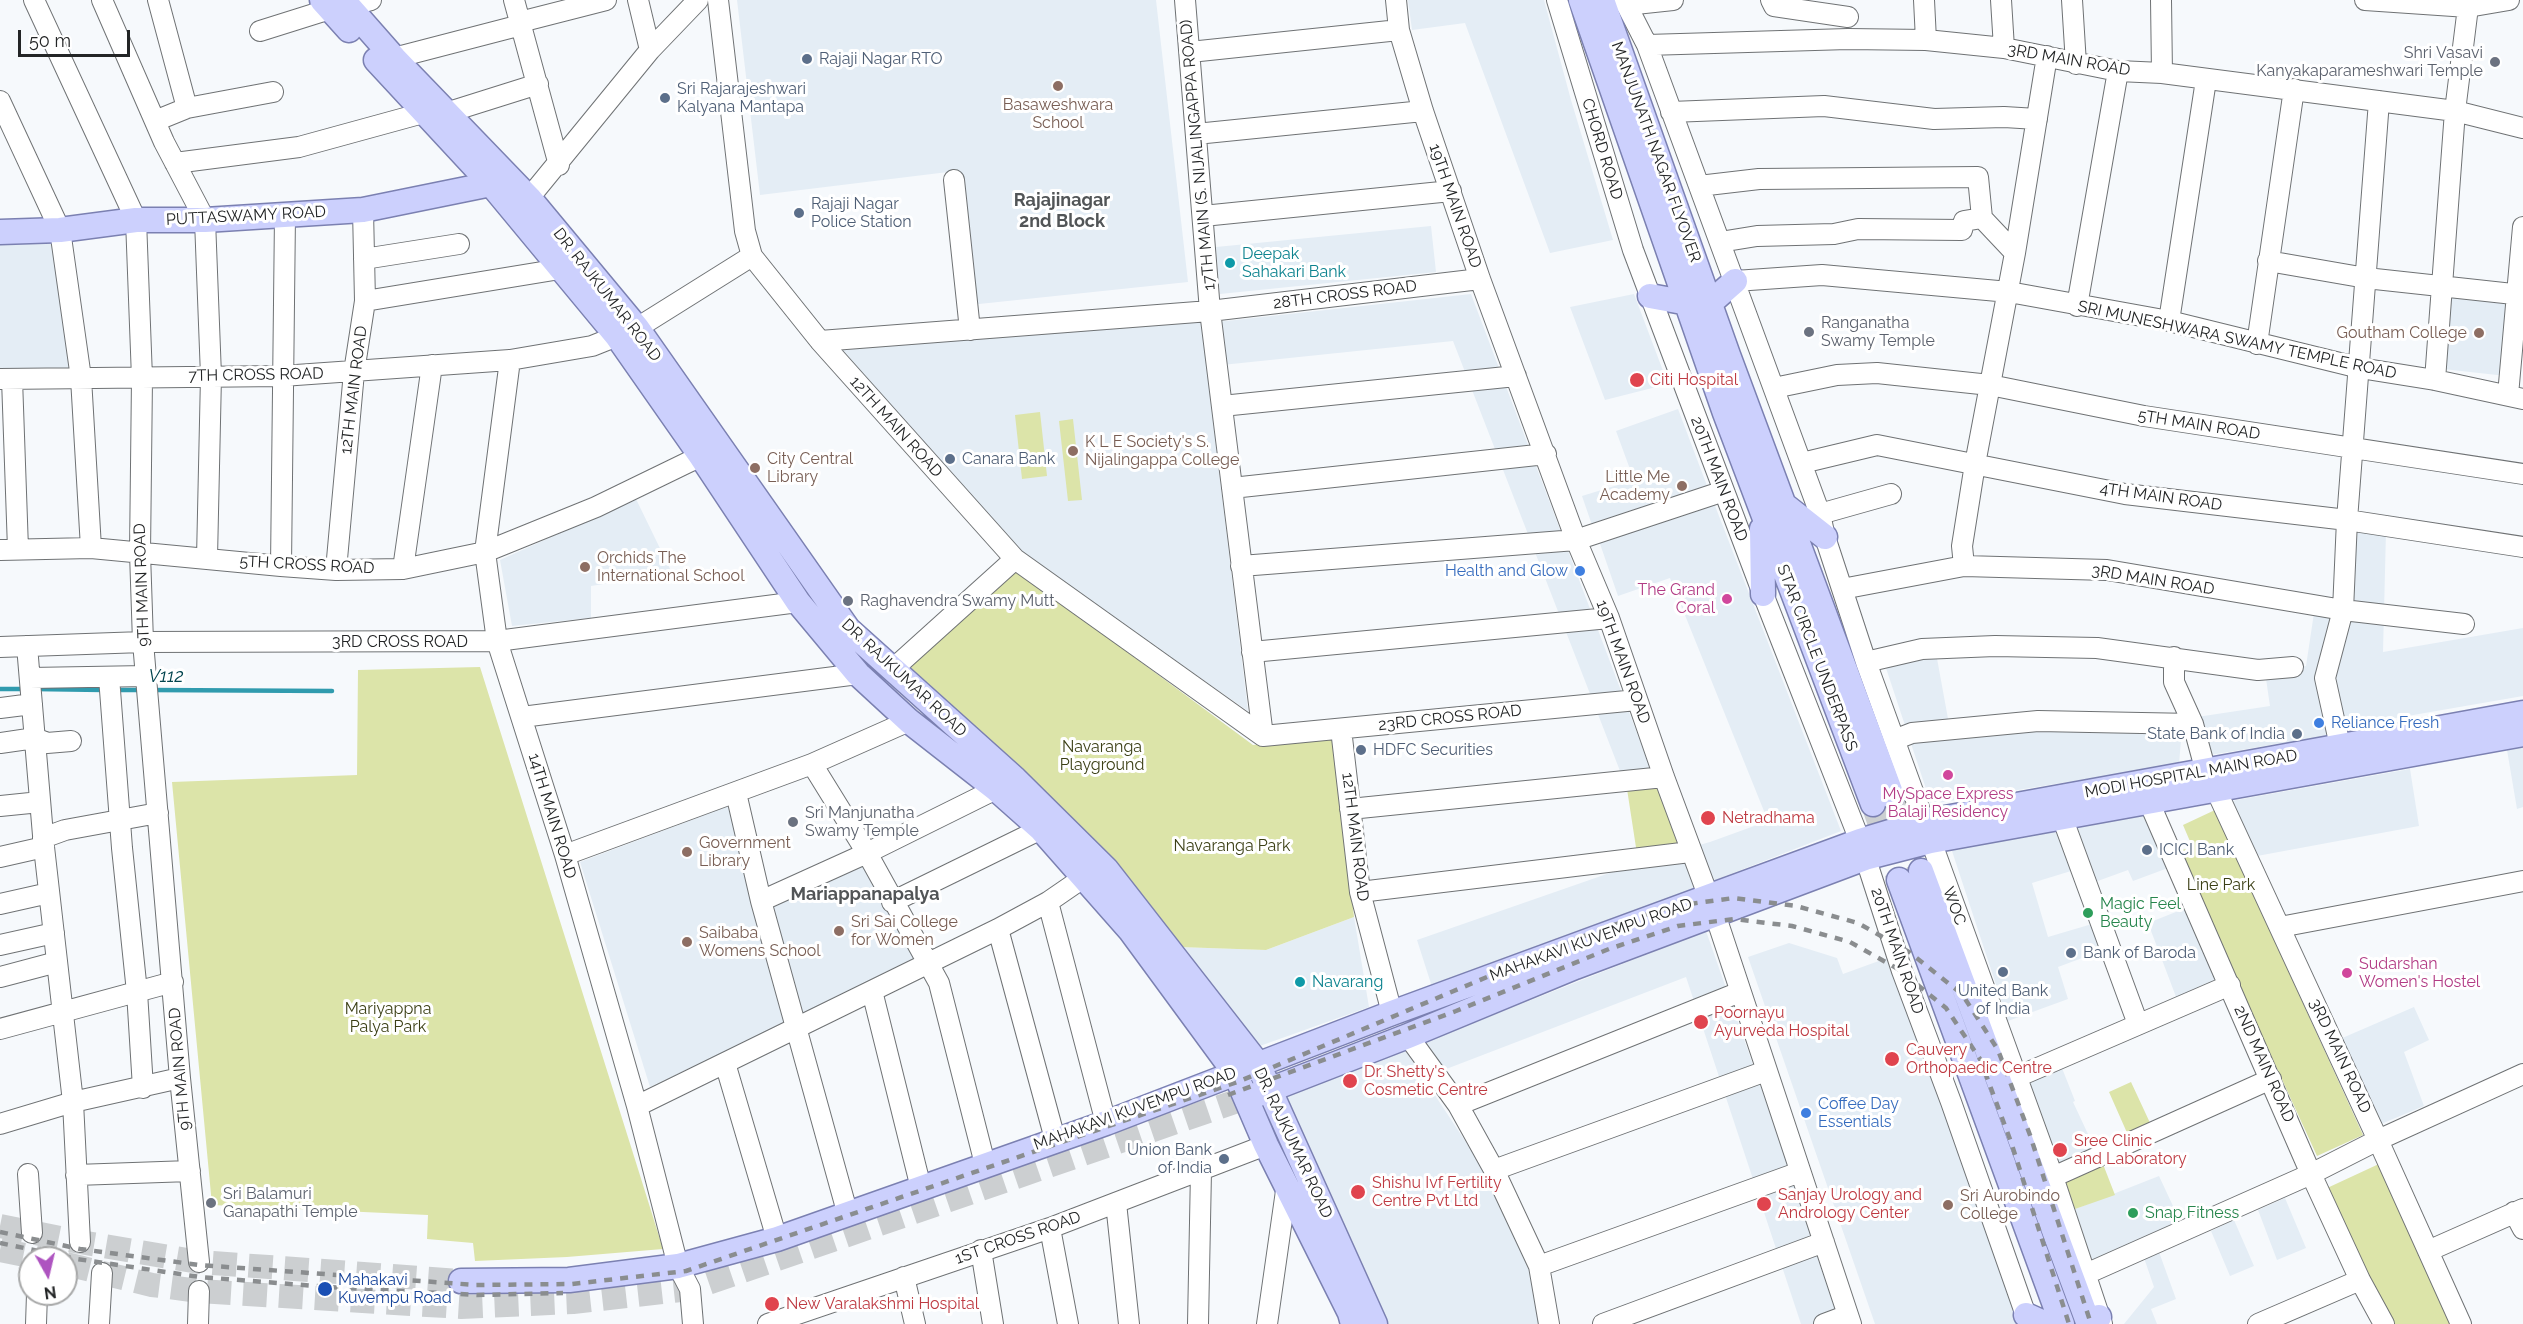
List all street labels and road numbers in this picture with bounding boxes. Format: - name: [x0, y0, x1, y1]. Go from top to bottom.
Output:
- street label: 17TH MAIN (S. NIJALINGAPPA ROAD): [1177, 19, 1219, 291]
- street label: MANJUNATH NAGAR FLYOVER: [1607, 39, 1705, 265]
- street label: 3RD MAIN ROAD: [2006, 40, 2132, 80]
- street label: CHORD ROAD: [1577, 96, 1627, 202]
- street label: 19TH MAIN ROAD: [1425, 141, 1485, 271]
- street label: PUTTASWAMY ROAD: [166, 202, 326, 230]
- street label: DR. RAJKUMAR ROAD: [549, 224, 665, 366]
- street label: 28TH CROSS ROAD: [1272, 277, 1418, 313]
- street label: SRI MUNESHWARA SWAMY TEMPLE ROAD: [2076, 297, 2398, 383]
- street label: 12TH MAIN ROAD: [337, 325, 371, 455]
- street label: 7TH CROSS ROAD: [188, 364, 324, 386]
- street label: 12TH MAIN ROAD: [846, 372, 946, 482]
- street label: 5TH MAIN ROAD: [2137, 406, 2261, 444]
- street label: 20TH MAIN ROAD: [1686, 414, 1752, 544]
- street label: 4TH MAIN ROAD: [2099, 479, 2223, 515]
- street label: 9TH MAIN ROAD: [130, 523, 154, 647]
- street label: 5TH CROSS ROAD: [239, 552, 375, 578]
- street label: 3RD MAIN ROAD: [2090, 561, 2216, 599]
- street label: STAR CIRCLE UNDERPASS: [1772, 562, 1862, 754]
- street label: 19TH MAIN ROAD: [1592, 598, 1654, 726]
- street label: DR. RAJKUMAR ROAD: [837, 615, 971, 741]
- street label: 3RD CROSS ROAD: [332, 632, 468, 652]
- street label: 23RD CROSS ROAD: [1377, 701, 1523, 735]
- street label: MODI HOSPITAL MAIN ROAD: [2083, 746, 2299, 802]
- street label: 14TH MAIN ROAD: [524, 751, 580, 881]
- street label: 12TH MAIN ROAD: [1338, 772, 1372, 902]
- street label: WOC: [1938, 884, 1970, 928]
- street label: 20TH MAIN ROAD: [1866, 885, 1928, 1017]
- street label: MAHAKAVI KUVEMPU ROAD: [1487, 894, 1695, 986]
- street label: 3RD MAIN ROAD: [2305, 996, 2375, 1116]
- street label: 2ND MAIN ROAD: [2230, 1003, 2298, 1125]
- street label: 9TH MAIN ROAD: [165, 1007, 195, 1131]
- street label: MAHAKAVI KUVEMPU ROAD: [1031, 1063, 1239, 1155]
- street label: DR. RAJKUMAR ROAD: [1250, 1065, 1336, 1221]
- street label: 1ST CROSS ROAD: [953, 1207, 1083, 1269]

